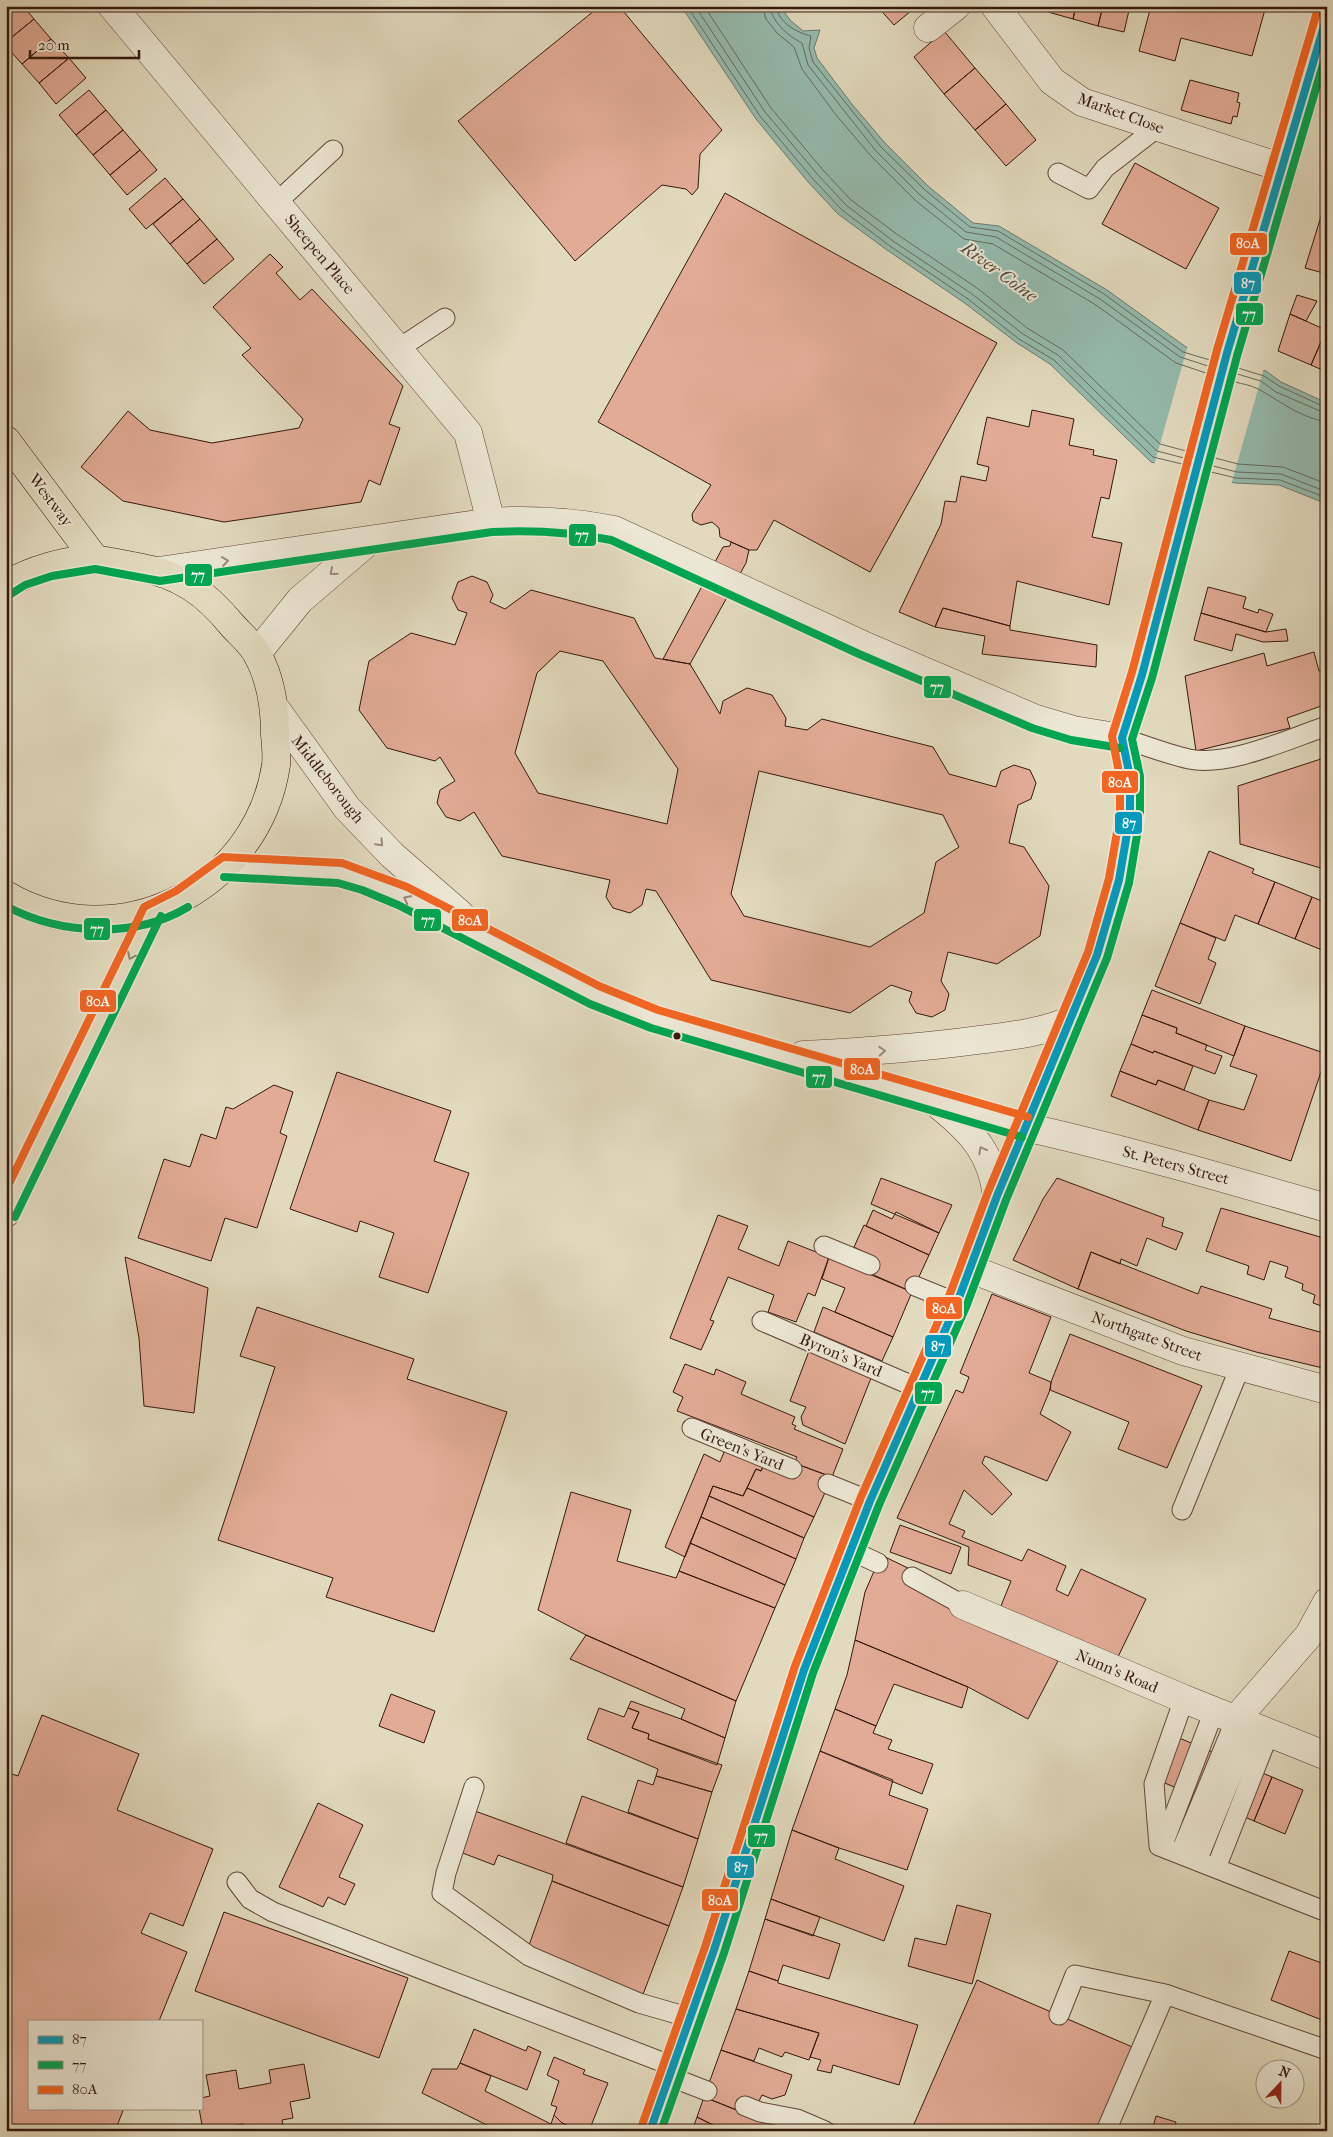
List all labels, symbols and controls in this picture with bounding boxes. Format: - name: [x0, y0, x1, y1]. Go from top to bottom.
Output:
- scale bar: [30, 28, 139, 60]
- text: 20 m: [38, 36, 70, 54]
- street label: Market Close: [1075, 89, 1167, 137]
- street label: Sheepen Place: [281, 210, 359, 298]
- line badge: 80A: [1229, 232, 1268, 256]
- text: 80A: [1236, 235, 1261, 252]
- water label: River Colne: [956, 237, 1042, 307]
- line badge: 87: [1233, 271, 1262, 295]
- text: 87: [1241, 275, 1255, 292]
- line badge: 77: [1235, 302, 1264, 326]
- text: 77: [1241, 306, 1256, 323]
- street label: Westway: [24, 469, 77, 531]
- line badge: 77: [568, 523, 597, 547]
- text: 77: [574, 527, 589, 544]
- one-way arrow: [220, 557, 229, 567]
- line badge: 77: [184, 563, 213, 587]
- one-way arrow: [330, 566, 339, 575]
- text: 77: [190, 567, 205, 584]
- line badge: 77: [923, 675, 952, 699]
- text: 77: [929, 679, 944, 696]
- street label: Middleborough: [288, 731, 368, 827]
- line badge: 80A: [1101, 770, 1139, 794]
- text: 80A: [1108, 774, 1133, 791]
- line badge: 87: [1114, 811, 1143, 835]
- text: 87: [1122, 815, 1136, 832]
- one-way arrow: [374, 837, 383, 846]
- one-way arrow: [403, 894, 412, 905]
- line badge: 77: [413, 908, 442, 932]
- line badge: 80A: [451, 908, 489, 932]
- text: 77: [420, 912, 435, 929]
- text: 80A: [458, 912, 483, 929]
- line badge: 77: [83, 917, 111, 941]
- text: 77: [89, 921, 104, 938]
- one-way arrow: [127, 951, 137, 960]
- line badge: 80A: [79, 989, 117, 1013]
- text: 80A: [86, 993, 111, 1010]
- unlabelled marker: [672, 1031, 682, 1041]
- one-way arrow: [878, 1046, 886, 1057]
- line badge: 80A: [843, 1057, 881, 1081]
- text: 80A: [850, 1061, 875, 1078]
- line badge: 77: [805, 1065, 833, 1089]
- text: 77: [811, 1069, 826, 1086]
- street label: St. Peters Street: [1121, 1142, 1232, 1188]
- one-way arrow: [978, 1146, 988, 1155]
- line badge: 80A: [925, 1296, 963, 1320]
- text: 80A: [932, 1300, 957, 1317]
- street label: Northgate Street: [1089, 1307, 1205, 1365]
- street label: Byron's Yard: [797, 1329, 885, 1381]
- line badge: 87: [924, 1334, 952, 1358]
- text: 87: [931, 1338, 945, 1355]
- line badge: 77: [914, 1381, 943, 1405]
- text: 77: [920, 1385, 935, 1402]
- street label: Green's Yard: [698, 1424, 787, 1474]
- street label: Nunn's Road: [1073, 1645, 1161, 1697]
- line badge: 77: [747, 1824, 776, 1848]
- text: 77: [753, 1828, 768, 1845]
- line badge: 87: [726, 1855, 755, 1879]
- text: 87: [734, 1859, 748, 1876]
- line badge: 80A: [701, 1888, 739, 1912]
- text: 80A: [708, 1892, 733, 1909]
- legend: [28, 2020, 202, 2110]
- text: 87: [72, 2030, 87, 2048]
- text: 77: [72, 2056, 86, 2074]
- north arrow: [1256, 2060, 1306, 2110]
- text: N: [1277, 2063, 1293, 2082]
- text: 80A: [72, 2080, 98, 2098]

